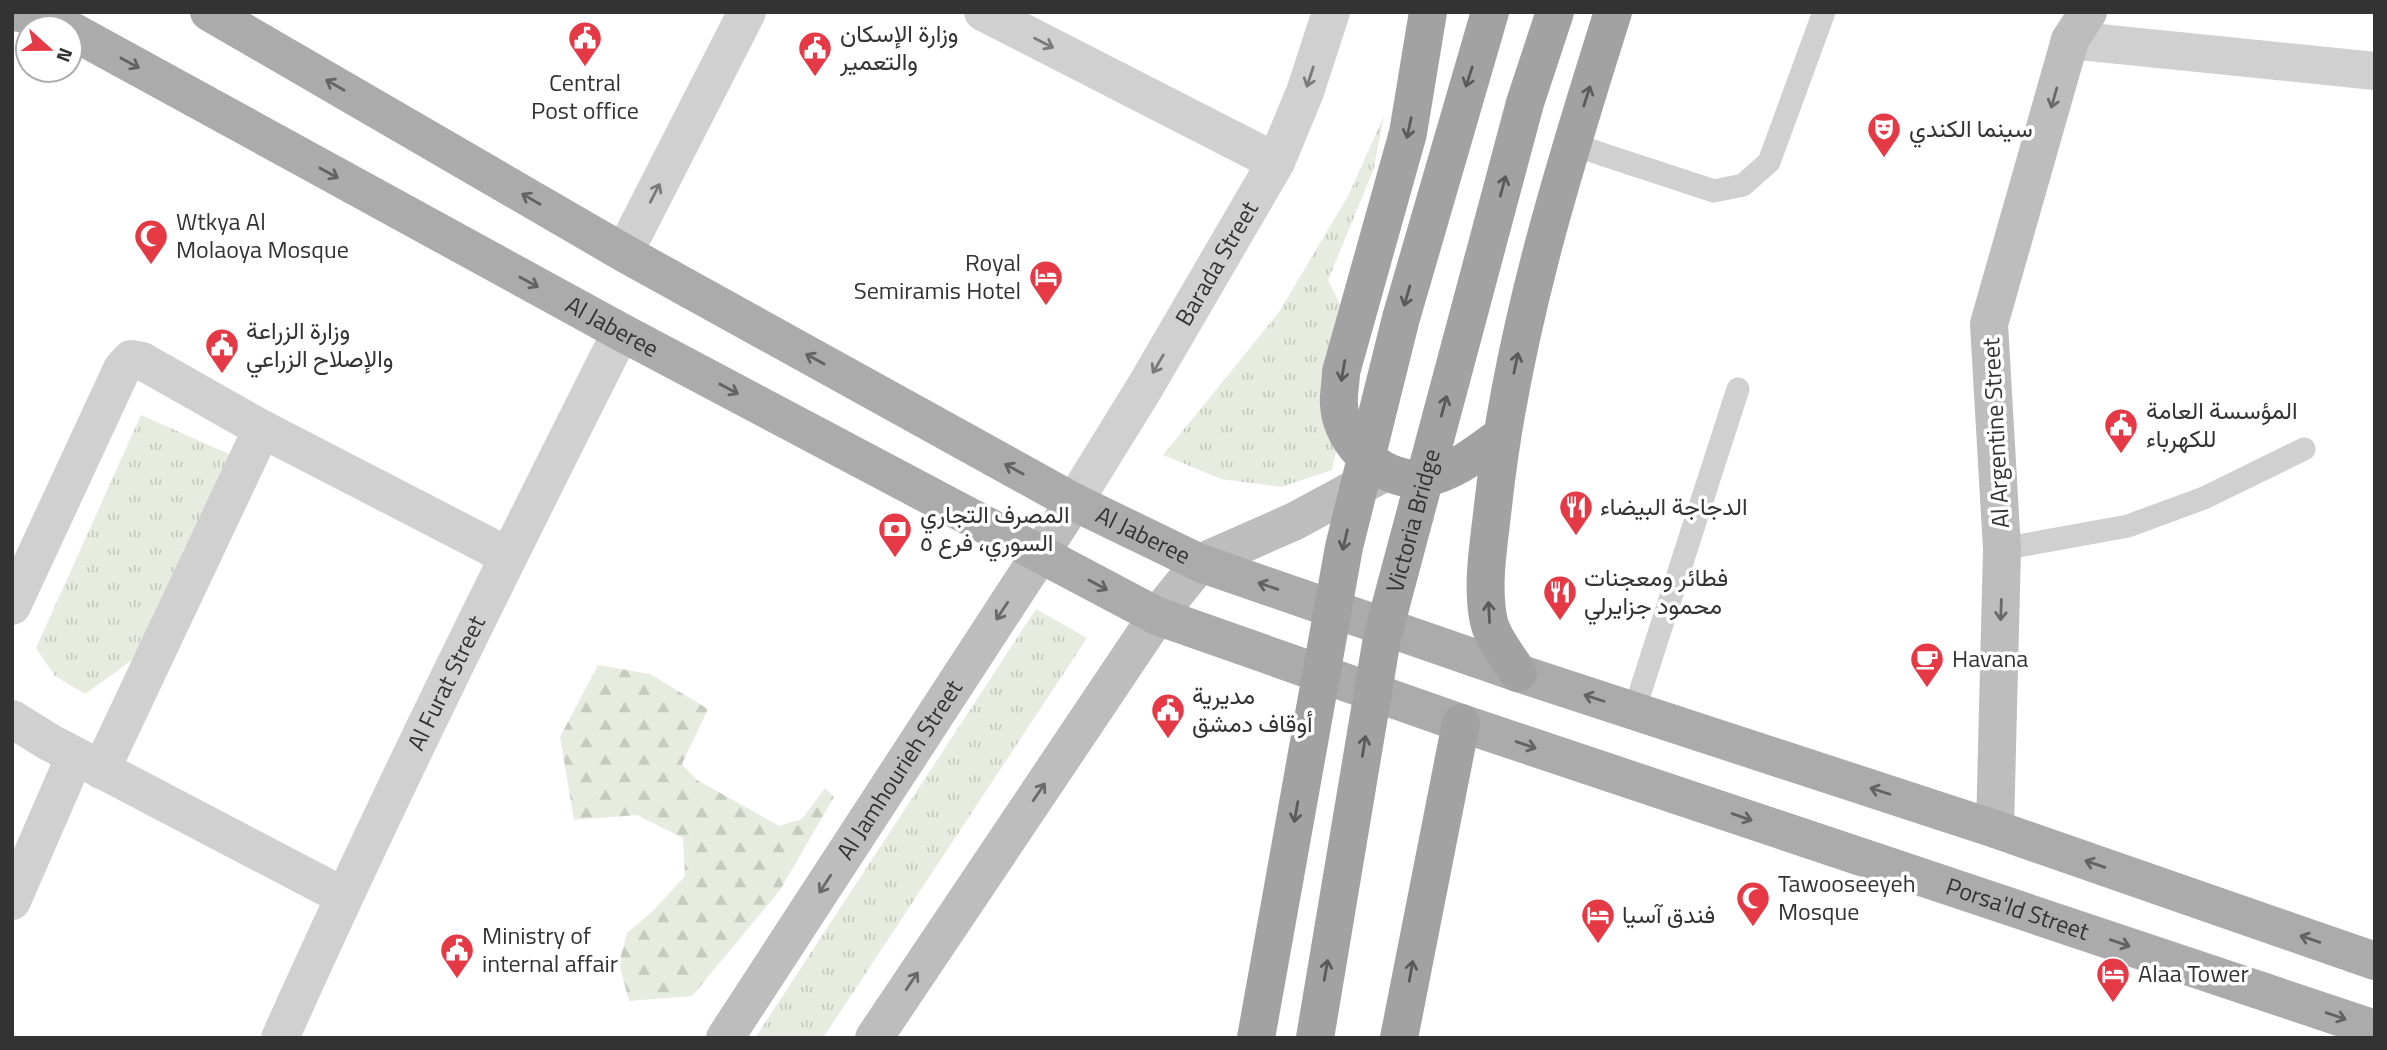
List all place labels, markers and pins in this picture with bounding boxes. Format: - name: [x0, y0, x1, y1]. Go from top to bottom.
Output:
- place label: وزارة الإسكان والتعمير: [839, 15, 959, 79]
- public building icon: Central Post office: [566, 19, 604, 68]
- public building icon: وزارة الإسكان والتعمير: [796, 29, 834, 78]
- place label: Central Post office: [531, 64, 639, 128]
- theatre icon: سينما الكندي: [1865, 110, 1903, 159]
- place label: سينما الكندي: [1909, 110, 2033, 148]
- place label: Wtkya Al Molaoya Mosque: [176, 203, 349, 267]
- mosque icon: Wtkya Al Molaoya Mosque: [132, 217, 170, 266]
- place label: Royal Semiramis Hotel: [854, 244, 1021, 308]
- hotel icon: Royal Semiramis Hotel: [1027, 258, 1065, 307]
- place label: وزارة الزراعة والإصلاح الزراعي: [246, 312, 393, 378]
- public building icon: وزارة الزراعة والإصلاح الزراعي: [203, 326, 241, 375]
- place label: المؤسسة العامة للكهرباء: [2146, 392, 2298, 456]
- public building icon: المؤسسة العامة للكهرباء: [2102, 406, 2140, 455]
- restaurant icon: الدجاجة البيضاء: [1557, 488, 1595, 537]
- place label: الدجاجة البيضاء: [1600, 488, 1748, 524]
- place label: المصرف التجاري السوري، فرع ٥: [920, 496, 1069, 562]
- bank icon: المصرف التجاري السوري، فرع ٥: [876, 510, 914, 559]
- place label: فطائر ومعجنات محمود جزايرلي: [1584, 559, 1728, 625]
- restaurant icon: فطائر ومعجنات محمود جزايرلي: [1541, 573, 1579, 622]
- cafe icon: Havana: [1908, 640, 1946, 689]
- place label: Havana: [1952, 640, 2028, 676]
- place label: مديرية أوقاف دمشق: [1192, 677, 1313, 741]
- public building icon: مديرية أوقاف دمشق: [1149, 691, 1187, 740]
- place label: Tawooseeyeh Mosque: [1778, 865, 1916, 929]
- mosque icon: Tawooseeyeh Mosque: [1734, 879, 1772, 928]
- hotel icon: فندق آسيا: [1579, 896, 1617, 945]
- place label: فندق آسيا: [1622, 896, 1715, 932]
- place label: Ministry of internal affair: [482, 917, 618, 981]
- public building icon: Ministry of internal affair: [438, 931, 476, 980]
- hotel icon: Alaa Tower: [2094, 955, 2132, 1004]
- place label: Alaa Tower: [2138, 955, 2249, 991]

